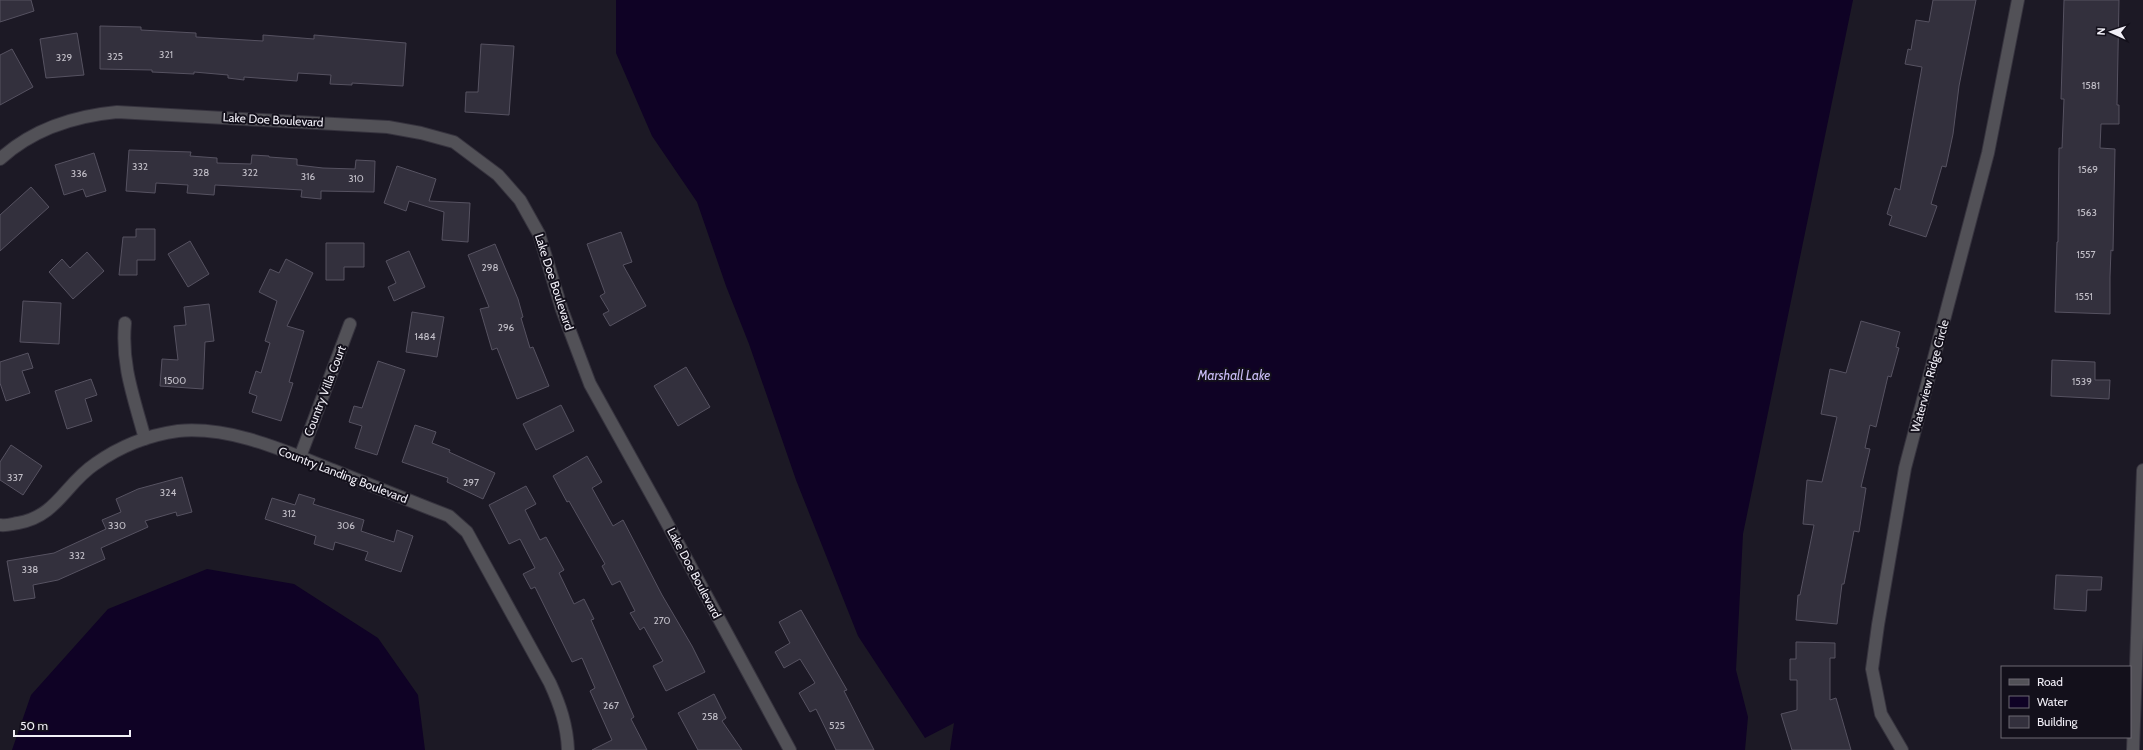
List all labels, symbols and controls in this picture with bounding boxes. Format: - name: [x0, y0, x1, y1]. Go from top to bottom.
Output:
- north arrow: [2091, 12, 2131, 52]
- text: N: [2094, 27, 2108, 36]
- house number: 321: [159, 48, 173, 61]
- house number: 325: [107, 50, 123, 63]
- house number: 329: [56, 51, 72, 64]
- house number: 1581: [2082, 79, 2100, 92]
- street label: Lake Doe Boulevard: [222, 109, 324, 130]
- house number: 332: [132, 160, 148, 173]
- house number: 1569: [2078, 163, 2098, 176]
- house number: 328: [193, 166, 209, 179]
- house number: 322: [242, 166, 258, 179]
- house number: 336: [71, 167, 88, 180]
- house number: 316: [301, 170, 315, 183]
- house number: 310: [348, 172, 364, 185]
- house number: 1563: [2077, 206, 2097, 219]
- street label: Lake Doe Boulevard: [532, 232, 577, 332]
- house number: 1557: [2076, 248, 2096, 261]
- house number: 298: [482, 261, 498, 274]
- house number: 1551: [2075, 290, 2093, 303]
- street label: Waterview Ridge Circle: [1907, 318, 1952, 434]
- house number: 296: [498, 321, 515, 334]
- house number: 1484: [415, 330, 436, 343]
- street label: Country Villa Court: [300, 343, 349, 438]
- water label: Marshall Lake: [1197, 367, 1270, 383]
- house number: 1500: [164, 374, 186, 387]
- house number: 1539: [2072, 375, 2092, 388]
- street label: Country Landing Boulevard: [276, 443, 410, 506]
- house number: 337: [7, 471, 23, 484]
- house number: 297: [463, 476, 479, 489]
- house number: 324: [160, 486, 176, 499]
- house number: 312: [282, 507, 296, 520]
- house number: 330: [108, 519, 126, 532]
- house number: 306: [337, 519, 355, 532]
- street label: Lake Doe Boulevard: [664, 525, 725, 621]
- house number: 332: [69, 549, 85, 562]
- house number: 338: [22, 563, 38, 576]
- house number: 270: [653, 614, 671, 627]
- legend: [2001, 666, 2131, 738]
- text: Road: [2037, 674, 2063, 689]
- text: Water: [2037, 694, 2068, 709]
- house number: 267: [603, 699, 619, 712]
- house number: 258: [702, 710, 718, 723]
- scale bar: [14, 712, 130, 738]
- text: Building: [2037, 714, 2079, 729]
- text: 50 m: [20, 718, 48, 733]
- house number: 525: [829, 719, 845, 732]

